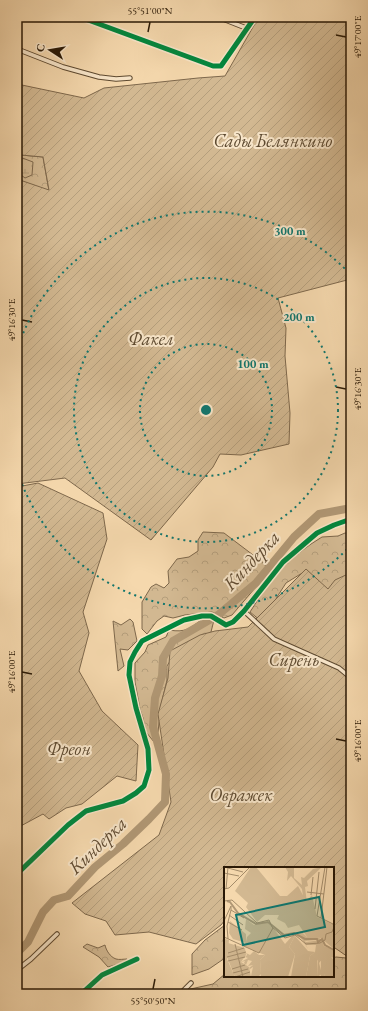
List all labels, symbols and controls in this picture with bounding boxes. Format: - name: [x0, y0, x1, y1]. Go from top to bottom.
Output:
- text: 55°51'00"N: [128, 4, 173, 17]
- text: 49°17'00"E: [351, 15, 364, 58]
- north arrow: [30, 30, 70, 70]
- text: С: [33, 42, 48, 53]
- park label: Сады Белянкино: [214, 129, 333, 152]
- text: 300 m: [274, 223, 306, 239]
- text: 49°16'30"E: [5, 298, 18, 341]
- text: 200 m: [283, 309, 315, 325]
- park label: Факел: [128, 327, 174, 350]
- text: 100 m: [237, 356, 269, 372]
- text: 49°16'30"E: [351, 367, 364, 410]
- centre of rings: [199, 403, 213, 417]
- water label: Киндерка: [217, 525, 285, 596]
- park label: Сирень: [268, 648, 320, 672]
- text: 49°16'00"E: [5, 650, 18, 693]
- text: 49°16'00"E: [351, 719, 364, 762]
- park label: Фреон: [47, 737, 91, 761]
- park label: Овражек: [209, 783, 273, 807]
- water label: Киндерка: [62, 811, 132, 880]
- inset map: [224, 867, 334, 977]
- text: 55°50'50"N: [131, 994, 176, 1007]

